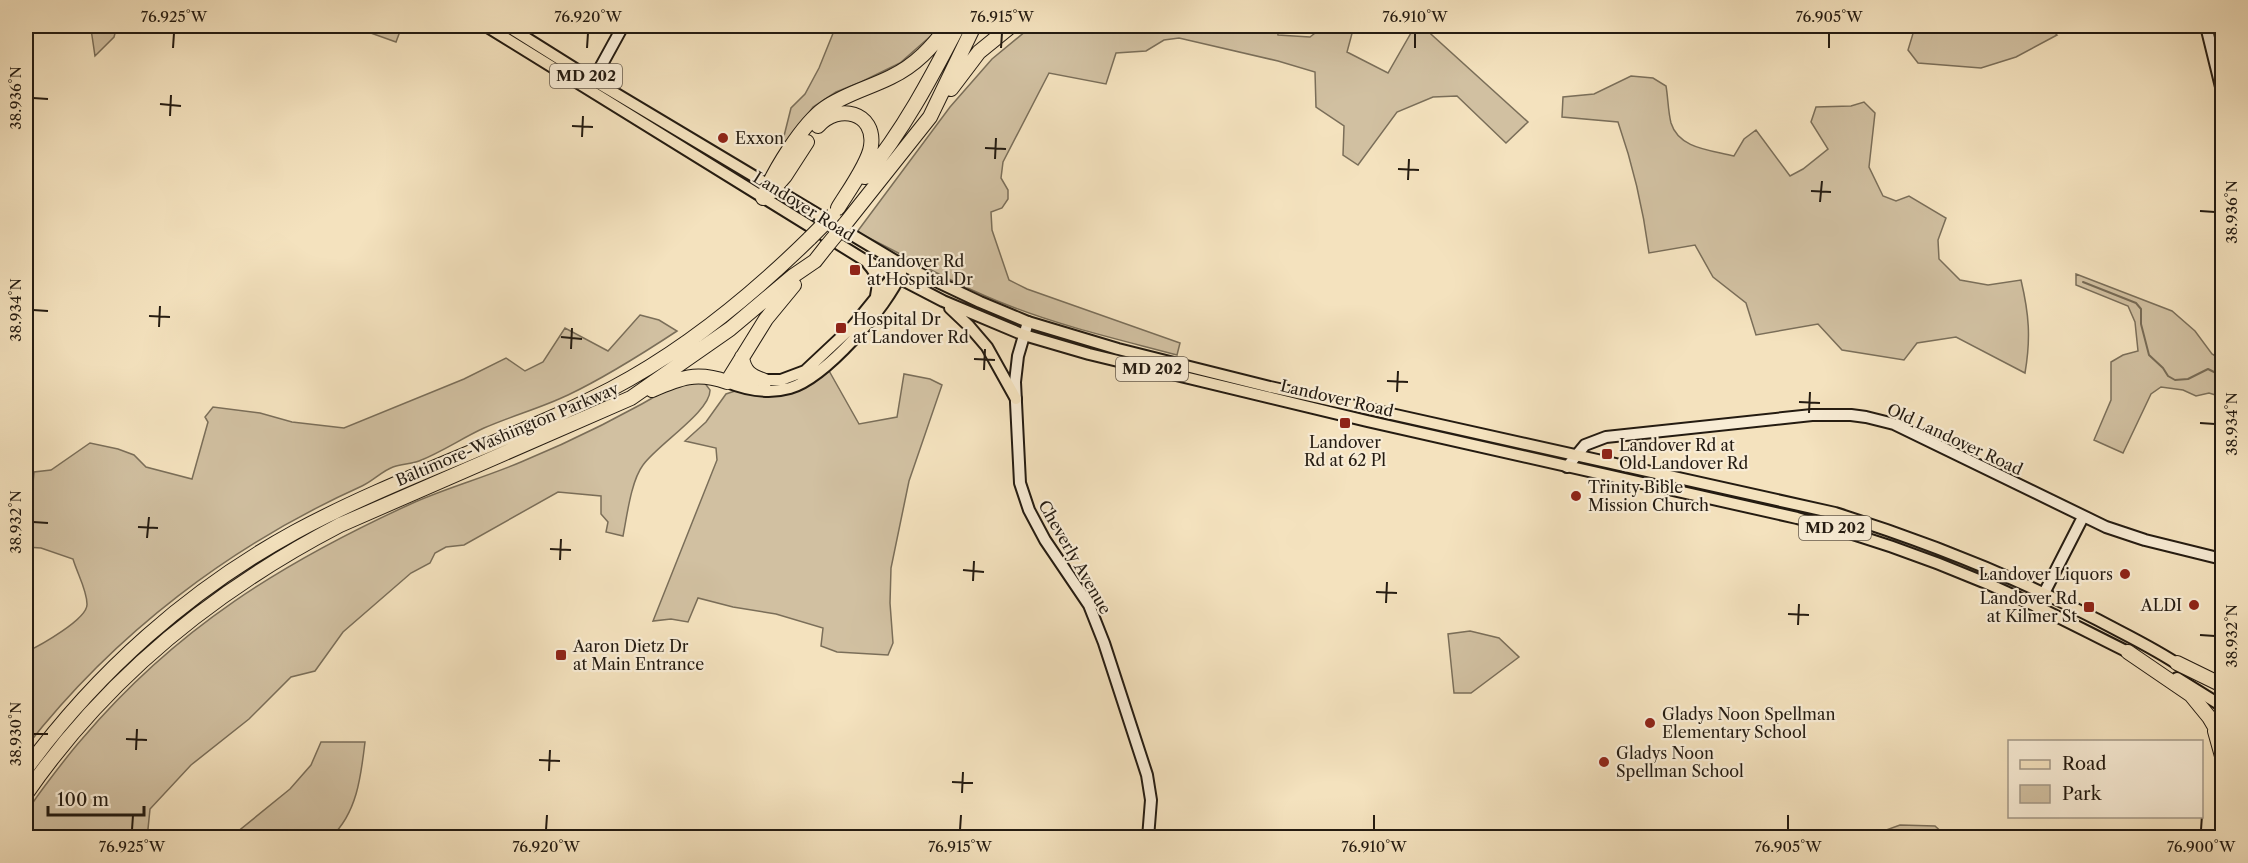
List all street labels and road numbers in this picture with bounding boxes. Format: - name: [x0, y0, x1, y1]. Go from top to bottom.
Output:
- road number: MD 202: [550, 64, 622, 88]
- street label: Landover Road: [750, 167, 858, 245]
- road number: MD 202: [1116, 357, 1188, 381]
- street label: Landover Road: [1278, 375, 1396, 421]
- street label: Baltimore-Washington Parkway: [392, 377, 623, 490]
- street label: Old Landover Road: [1884, 399, 2026, 479]
- street label: Cheverly Avenue: [1034, 496, 1116, 618]
- road number: MD 202: [1799, 516, 1871, 540]

